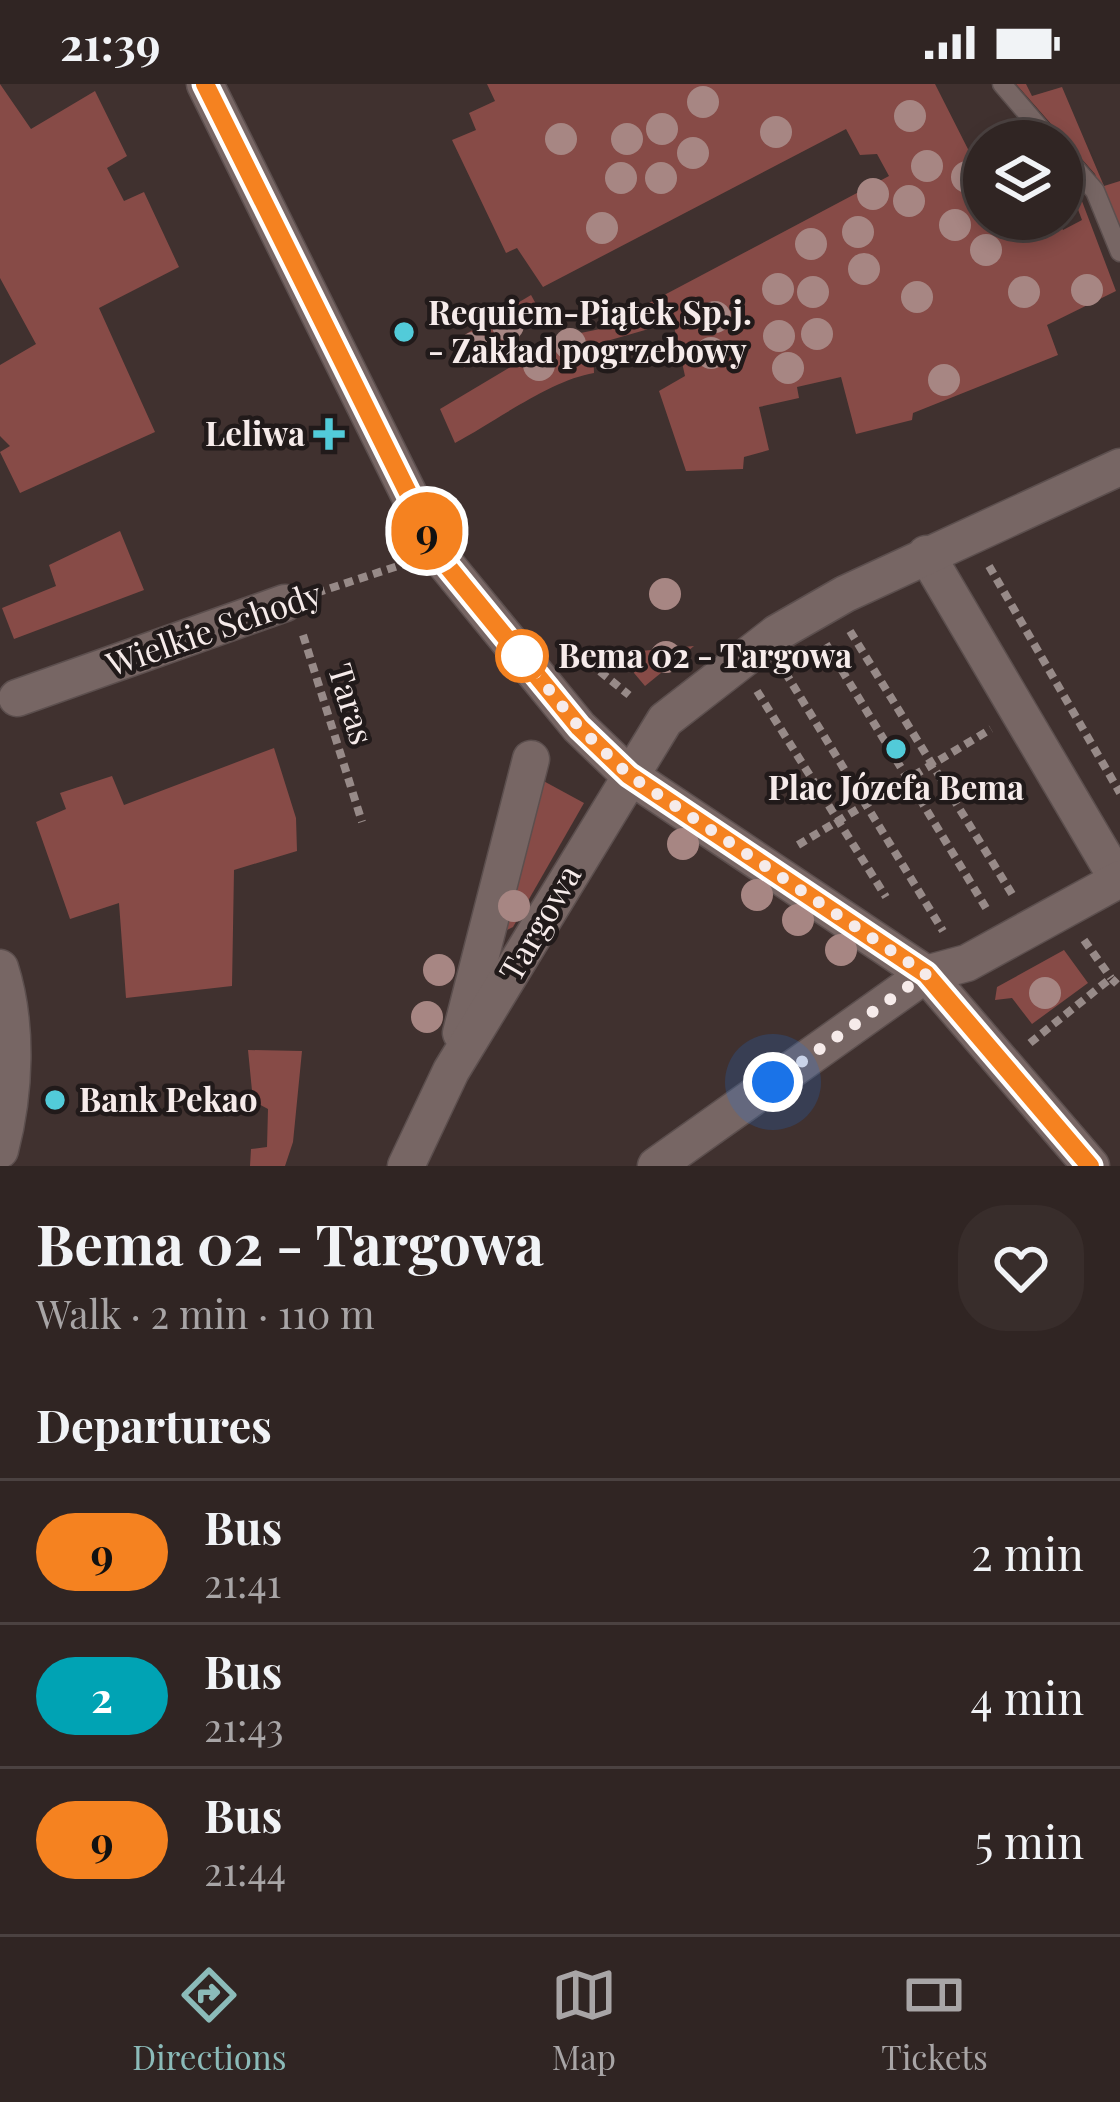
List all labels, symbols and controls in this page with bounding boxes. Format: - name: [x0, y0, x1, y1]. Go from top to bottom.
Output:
- text: 21:39: [60, 12, 161, 72]
- map controls: [963, 120, 1083, 240]
- button: layers: [963, 120, 1083, 240]
- place label: Requiem-Piątek Sp.j. - Zakład pogrzebowy: [428, 289, 752, 371]
- marker: Requiem-Piątek Sp.j. - Zakład pogrzebowy: [391, 319, 417, 345]
- place label: Leliwa: [205, 410, 305, 454]
- marker: Leliwa: [316, 421, 342, 447]
- line badge: 9: [388, 492, 466, 570]
- text: 9: [415, 503, 439, 559]
- street label: Wielkie Schody: [99, 570, 327, 685]
- marker: Bema 02 - Targowa: [497, 631, 547, 681]
- place label: Bema 02 - Targowa: [558, 632, 852, 676]
- street label: Taras: [320, 658, 386, 749]
- marker: Plac Józefa Bema: [883, 736, 909, 762]
- place label: Plac Józefa Bema: [768, 764, 1024, 808]
- street label: Targowa: [487, 855, 590, 988]
- your location: [743, 1052, 803, 1112]
- place label: Bank Pekao: [79, 1076, 258, 1120]
- marker: Bank Pekao: [42, 1087, 68, 1113]
- text: Bema 02 - Targowa: [36, 1204, 544, 1280]
- button: heart: [958, 1205, 1084, 1331]
- text: Walk · 2 min · 110 m: [36, 1287, 375, 1339]
- text: Departures: [36, 1394, 272, 1454]
- text: Bus: [204, 1496, 282, 1556]
- text: 2 min: [971, 1522, 1084, 1582]
- text: 9: [90, 1524, 114, 1580]
- text: 21:41: [204, 1556, 281, 1608]
- text: Bus: [204, 1640, 282, 1700]
- text: 4 min: [971, 1666, 1084, 1726]
- text: 2: [91, 1668, 113, 1724]
- text: 21:43: [204, 1700, 284, 1752]
- text: Bus: [204, 1784, 282, 1844]
- text: 5 min: [975, 1810, 1084, 1870]
- text: 9: [90, 1812, 114, 1868]
- text: 21:44: [204, 1844, 286, 1896]
- tab: Directions: [132, 1962, 286, 2078]
- tab: Map: [551, 1962, 617, 2078]
- tab: Tickets: [881, 1962, 988, 2078]

